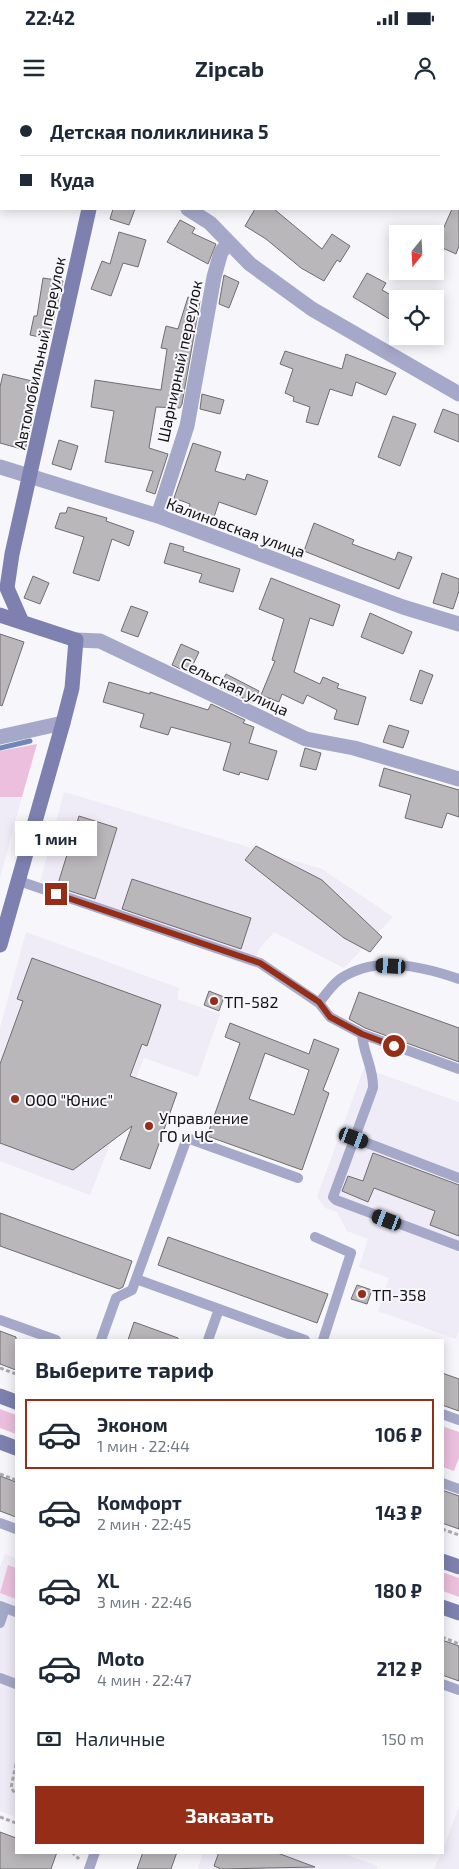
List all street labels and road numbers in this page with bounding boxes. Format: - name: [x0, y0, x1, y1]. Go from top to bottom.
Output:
- street label: Автомобильный переулок: [9, 254, 70, 451]
- street label: Шарнирный переулок: [153, 278, 207, 444]
- street label: Калиновская улица: [164, 493, 308, 562]
- street label: Сельская улица: [177, 653, 292, 720]

